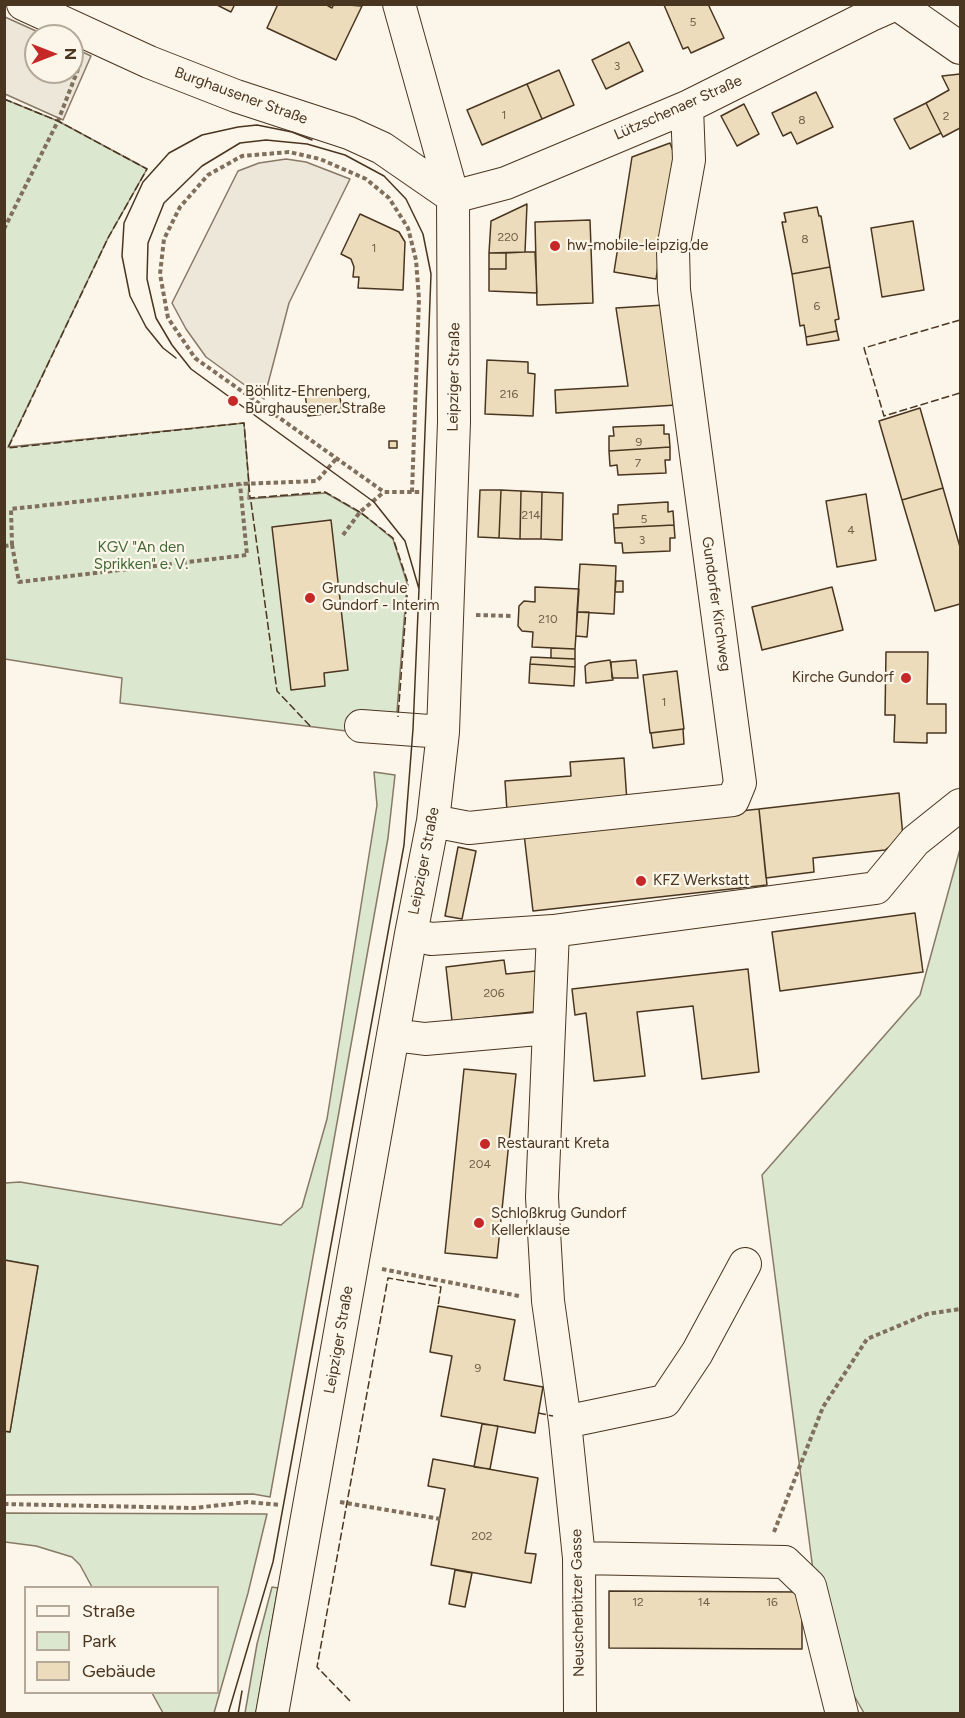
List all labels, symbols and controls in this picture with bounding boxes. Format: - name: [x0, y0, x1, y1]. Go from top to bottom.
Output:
- house number: 5: [690, 15, 696, 29]
- north arrow: [24, 24, 84, 84]
- text: N: [61, 48, 80, 60]
- house number: 3: [614, 59, 620, 73]
- street label: Burghausener Straße: [172, 64, 310, 128]
- street label: Lützschenaer Straße: [611, 72, 745, 144]
- house number: 1: [502, 108, 506, 122]
- house number: 2: [943, 109, 949, 123]
- house number: 8: [798, 113, 806, 127]
- house number: 220: [497, 230, 519, 244]
- house number: 8: [801, 232, 809, 246]
- place label: hw-mobile-leipzig.de: [567, 237, 708, 255]
- marker: hw-mobile-leipzig.de: [548, 239, 562, 253]
- house number: 1: [372, 241, 376, 255]
- house number: 6: [814, 299, 820, 313]
- street label: Leipziger Straße: [444, 322, 464, 432]
- place label: Böhlitz-Ehrenberg, Burghausener Straße: [245, 383, 386, 418]
- house number: 216: [500, 387, 518, 401]
- marker: Böhlitz-Ehrenberg, Burghausener Straße: [226, 394, 240, 408]
- house number: 9: [636, 435, 642, 449]
- house number: 7: [635, 456, 641, 470]
- house number: 214: [521, 508, 541, 522]
- house number: 5: [641, 512, 647, 526]
- house number: 4: [847, 523, 855, 537]
- house number: 3: [639, 533, 645, 547]
- street label: Gundorfer Kirchweg: [698, 536, 734, 672]
- park label: KGV "An den Sprikken" e. V.: [94, 539, 188, 574]
- place label: Grundschule Gundorf - Interim: [322, 580, 439, 615]
- marker: Grundschule Gundorf - Interim: [303, 591, 317, 605]
- house number: 210: [538, 612, 558, 626]
- place label: Kirche Gundorf: [792, 669, 894, 687]
- marker: Kirche Gundorf: [899, 671, 913, 685]
- house number: 1: [662, 695, 666, 709]
- street label: Leipziger Straße: [405, 806, 443, 916]
- place label: KFZ Werkstatt: [653, 872, 750, 890]
- marker: KFZ Werkstatt: [634, 874, 648, 888]
- house number: 206: [483, 986, 505, 1000]
- place label: Restaurant Kreta: [497, 1135, 609, 1153]
- marker: Restaurant Kreta: [478, 1137, 492, 1151]
- house number: 204: [469, 1157, 491, 1171]
- place label: Schloßkrug Gundorf Kellerklause: [491, 1205, 627, 1240]
- marker: Schloßkrug Gundorf Kellerklause: [472, 1216, 486, 1230]
- street label: Leipziger Straße: [321, 1285, 357, 1395]
- house number: 9: [475, 1361, 481, 1375]
- house number: 202: [471, 1529, 493, 1543]
- street label: Neuscherbitzer Gasse: [568, 1529, 588, 1677]
- legend: [24, 1586, 219, 1694]
- house number: 12: [632, 1595, 644, 1609]
- house number: 14: [698, 1595, 710, 1609]
- house number: 16: [766, 1595, 778, 1609]
- text: Straße: [82, 1600, 135, 1622]
- text: Park: [82, 1630, 116, 1652]
- text: Gebäude: [82, 1660, 156, 1682]

